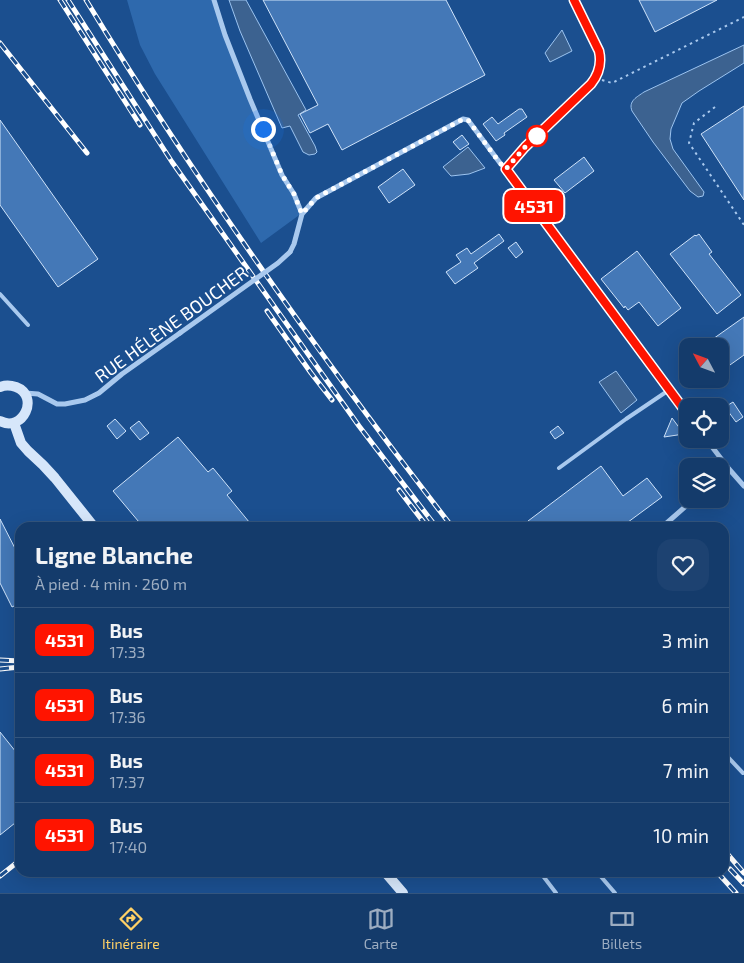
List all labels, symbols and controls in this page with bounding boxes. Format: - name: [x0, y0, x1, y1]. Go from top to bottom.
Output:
- your location: [251, 117, 276, 142]
- unlabelled marker: [526, 125, 548, 147]
- line badge: 4531: [499, 190, 569, 222]
- text: 4531: [514, 195, 554, 217]
- street label: RUE HÉLÈNE BOUCHER: [90, 261, 252, 387]
- north arrow: [679, 338, 729, 388]
- map controls: [679, 338, 729, 508]
- button: locate: [679, 398, 729, 448]
- button: layers: [679, 458, 729, 508]
- button: heart: [657, 539, 709, 591]
- text: Ligne Blanche: [35, 540, 193, 569]
- text: À pied · 4 min · 260 m: [35, 574, 187, 593]
- text: Bus: [109, 619, 143, 642]
- text: 4531: [45, 629, 84, 651]
- text: 3 min: [662, 629, 709, 652]
- text: 17:33: [109, 642, 146, 661]
- text: Bus: [109, 684, 143, 707]
- text: 4531: [45, 694, 84, 716]
- text: 6 min: [661, 694, 709, 717]
- text: 17:36: [109, 707, 146, 726]
- text: Bus: [109, 749, 143, 772]
- text: 4531: [45, 759, 84, 781]
- text: 7 min: [663, 759, 709, 782]
- text: 17:37: [109, 772, 145, 791]
- text: Bus: [109, 814, 143, 837]
- text: 4531: [45, 824, 84, 846]
- text: 10 min: [653, 824, 709, 847]
- text: 17:40: [109, 837, 147, 856]
- tab: Itinéraire: [102, 905, 160, 952]
- tab: Carte: [364, 905, 398, 952]
- tab: Billets: [602, 905, 642, 952]

